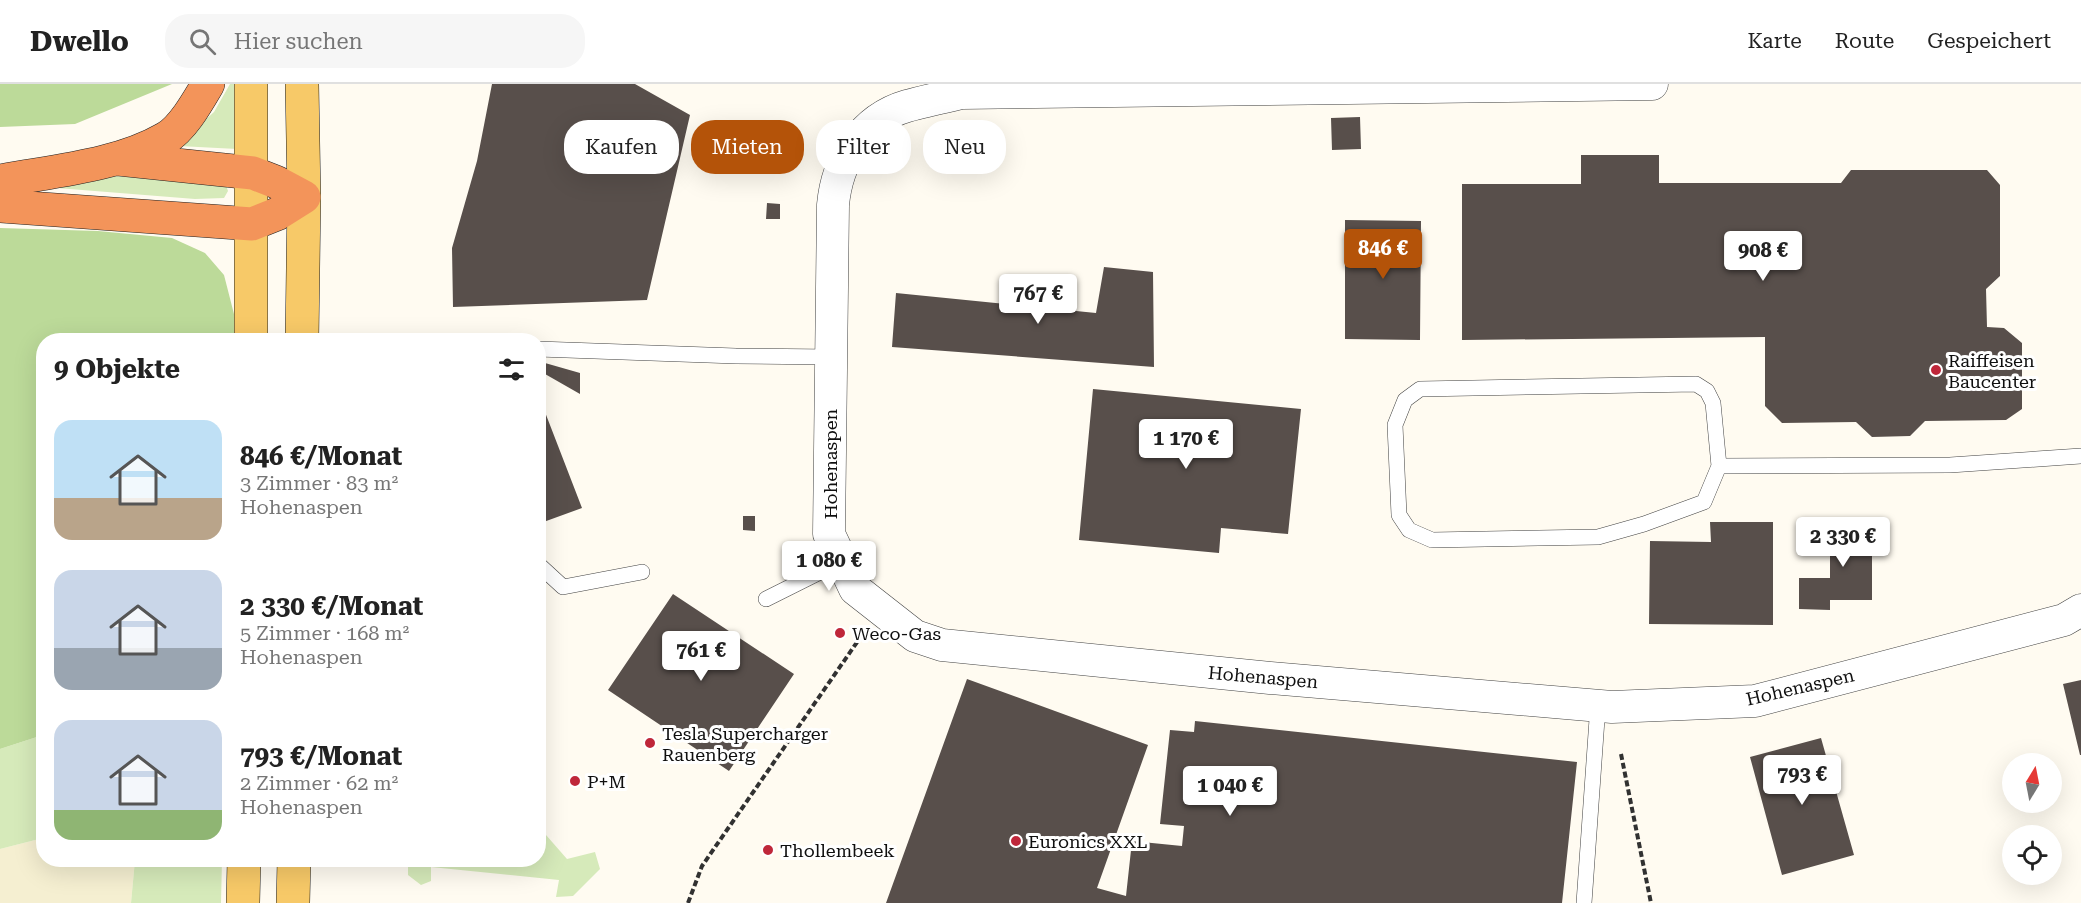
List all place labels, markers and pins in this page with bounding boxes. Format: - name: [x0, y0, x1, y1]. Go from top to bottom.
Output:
- pin: 846 €: [1341, 229, 1425, 280]
- pin: 908 €: [1721, 231, 1805, 282]
- pin: 767 €: [996, 274, 1080, 325]
- place label: Raiffeisen Baucenter: [1948, 350, 2036, 392]
- marker: Raiffeisen Baucenter: [1929, 363, 1943, 377]
- pin: 1 170 €: [1131, 419, 1241, 470]
- pin: 2 330 €: [1788, 517, 1898, 568]
- pin: 1 080 €: [774, 541, 884, 592]
- place label: Weco-Gas: [852, 623, 941, 644]
- marker: Weco-Gas: [833, 626, 847, 640]
- pin: 761 €: [659, 631, 743, 682]
- place label: Tesla Supercharger Rauenberg: [662, 723, 828, 765]
- marker: Tesla Supercharger Rauenberg: [643, 736, 657, 750]
- pin: 793 €: [1760, 755, 1844, 806]
- pin: 1 040 €: [1175, 766, 1285, 817]
- place label: P+M: [587, 771, 626, 792]
- marker: P+M: [568, 774, 582, 788]
- place label: Euronics XXL: [1028, 831, 1147, 852]
- marker: Euronics XXL: [1009, 834, 1023, 848]
- place label: Thollembeek: [780, 840, 895, 861]
- marker: Thollembeek: [761, 843, 775, 857]

